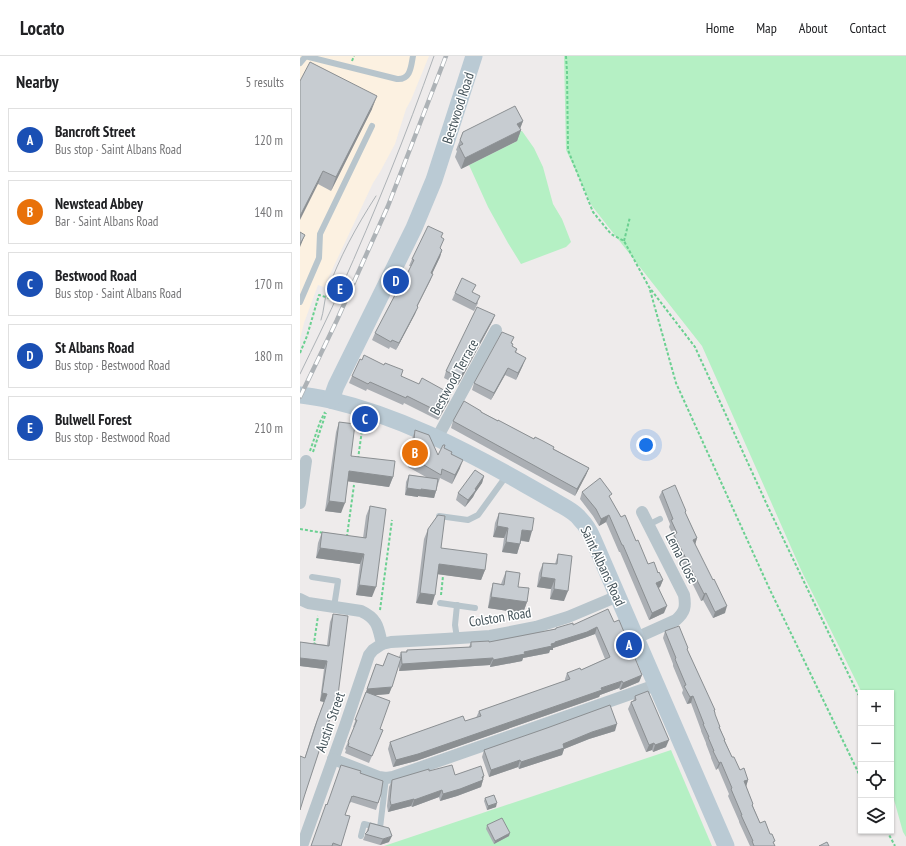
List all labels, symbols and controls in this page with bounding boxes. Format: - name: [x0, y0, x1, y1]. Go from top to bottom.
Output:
- text: Locato: [20, 16, 65, 40]
- text: Home: [706, 19, 734, 37]
- text: Map: [756, 19, 777, 37]
- text: About: [799, 19, 828, 37]
- text: Contact: [850, 19, 886, 37]
- street label: Bestwood Road: [438, 70, 478, 146]
- text: Nearby: [16, 71, 59, 93]
- text: 5 results: [245, 74, 284, 91]
- text: Bancroft Street: [55, 122, 135, 141]
- text: A: [27, 132, 33, 149]
- text: 120 m: [254, 132, 283, 149]
- text: Bus stop · Saint Albans Road: [55, 141, 182, 158]
- text: Newstead Abbey: [55, 194, 143, 213]
- text: B: [27, 204, 33, 221]
- text: 140 m: [254, 204, 283, 221]
- text: Bar · Saint Albans Road: [55, 213, 159, 230]
- text: Bestwood Road: [55, 266, 137, 285]
- pin: D: [383, 266, 409, 296]
- pin: E: [327, 274, 353, 304]
- text: C: [27, 276, 33, 293]
- text: 170 m: [254, 276, 283, 293]
- text: Bus stop · Saint Albans Road: [55, 285, 182, 302]
- street label: Bestwood Terrace: [426, 336, 482, 418]
- text: St Albans Road: [55, 338, 134, 357]
- text: D: [27, 348, 33, 365]
- text: 180 m: [254, 348, 283, 365]
- text: Bus stop · Bestwood Road: [55, 357, 170, 374]
- pin: C: [352, 404, 378, 434]
- text: Bulwell Forest: [55, 410, 132, 429]
- text: E: [27, 420, 33, 437]
- text: 210 m: [254, 420, 283, 437]
- text: Bus stop · Bestwood Road: [55, 429, 170, 446]
- your location: [636, 435, 656, 455]
- pin: B: [402, 438, 428, 468]
- street label: Saint Albans Road: [577, 523, 629, 609]
- street label: Lema Close: [662, 529, 703, 587]
- street label: Colston Road: [468, 603, 532, 631]
- pin: A: [616, 630, 642, 660]
- street label: Austin Street: [311, 689, 349, 754]
- map controls: [858, 690, 894, 834]
- button: +: [858, 690, 894, 726]
- button: −: [858, 726, 894, 762]
- button: locate: [858, 762, 894, 798]
- button: layers: [858, 798, 894, 834]

